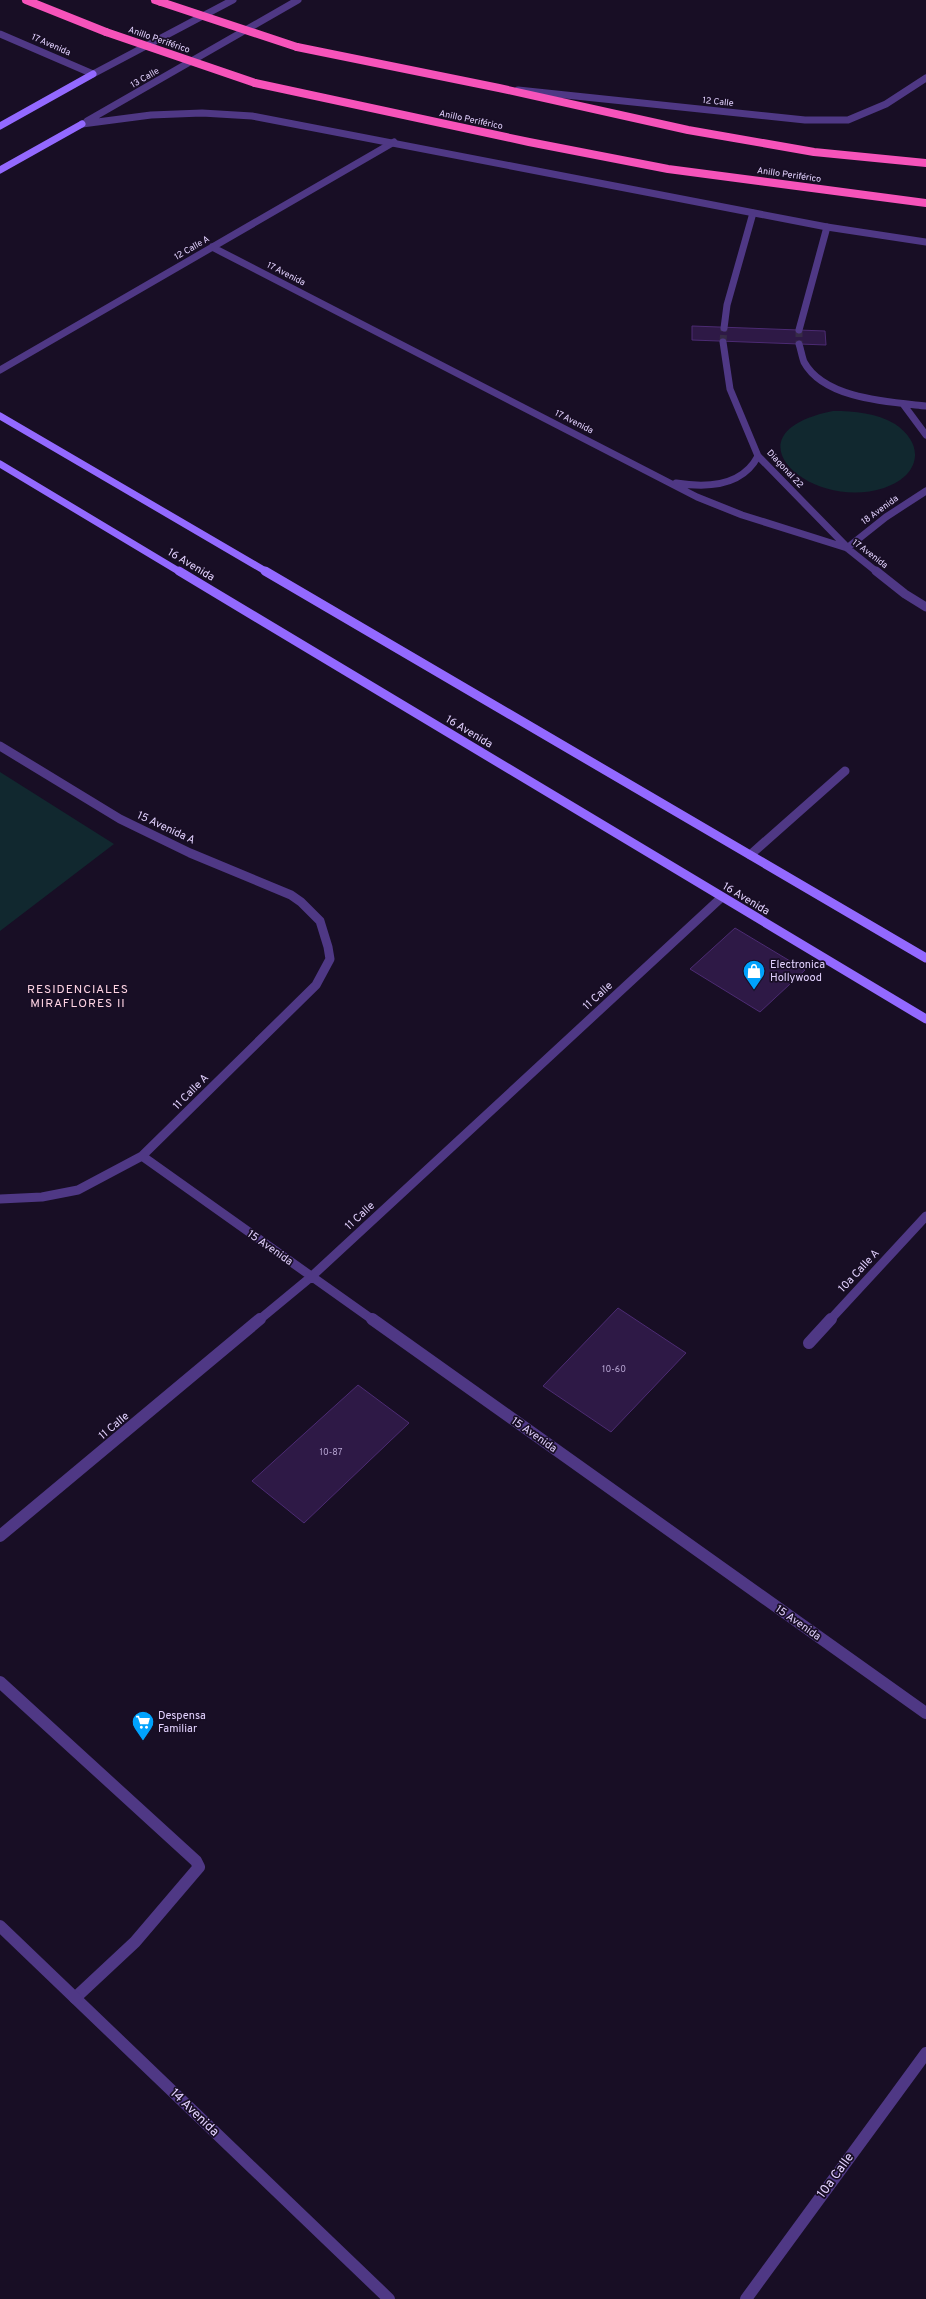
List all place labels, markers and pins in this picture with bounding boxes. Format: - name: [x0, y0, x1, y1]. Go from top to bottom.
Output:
- shop icon: Electronica Hollywood: [741, 958, 767, 991]
- place label: Electronica Hollywood: [770, 958, 825, 985]
- supermarket icon: Despensa Familiar: [130, 1709, 156, 1742]
- place label: Despensa Familiar: [158, 1709, 206, 1736]

